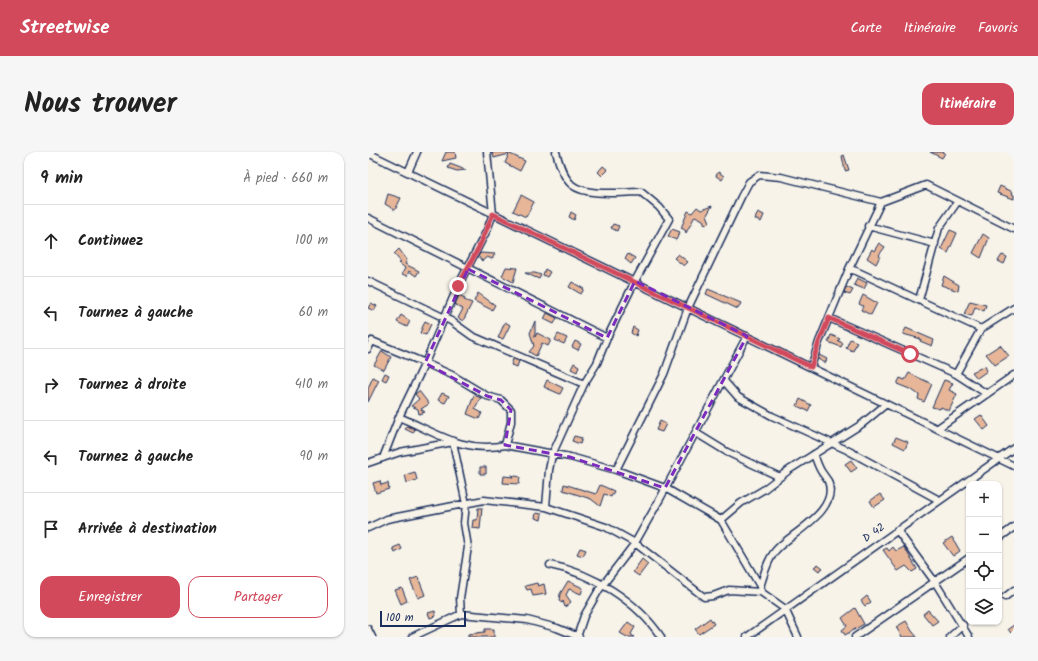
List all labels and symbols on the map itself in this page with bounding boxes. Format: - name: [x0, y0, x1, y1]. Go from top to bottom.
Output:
- route end: [449, 277, 467, 295]
- route start: [901, 345, 919, 363]
- street label: D 42: [859, 519, 889, 547]
- scale bar: [380, 609, 466, 628]

